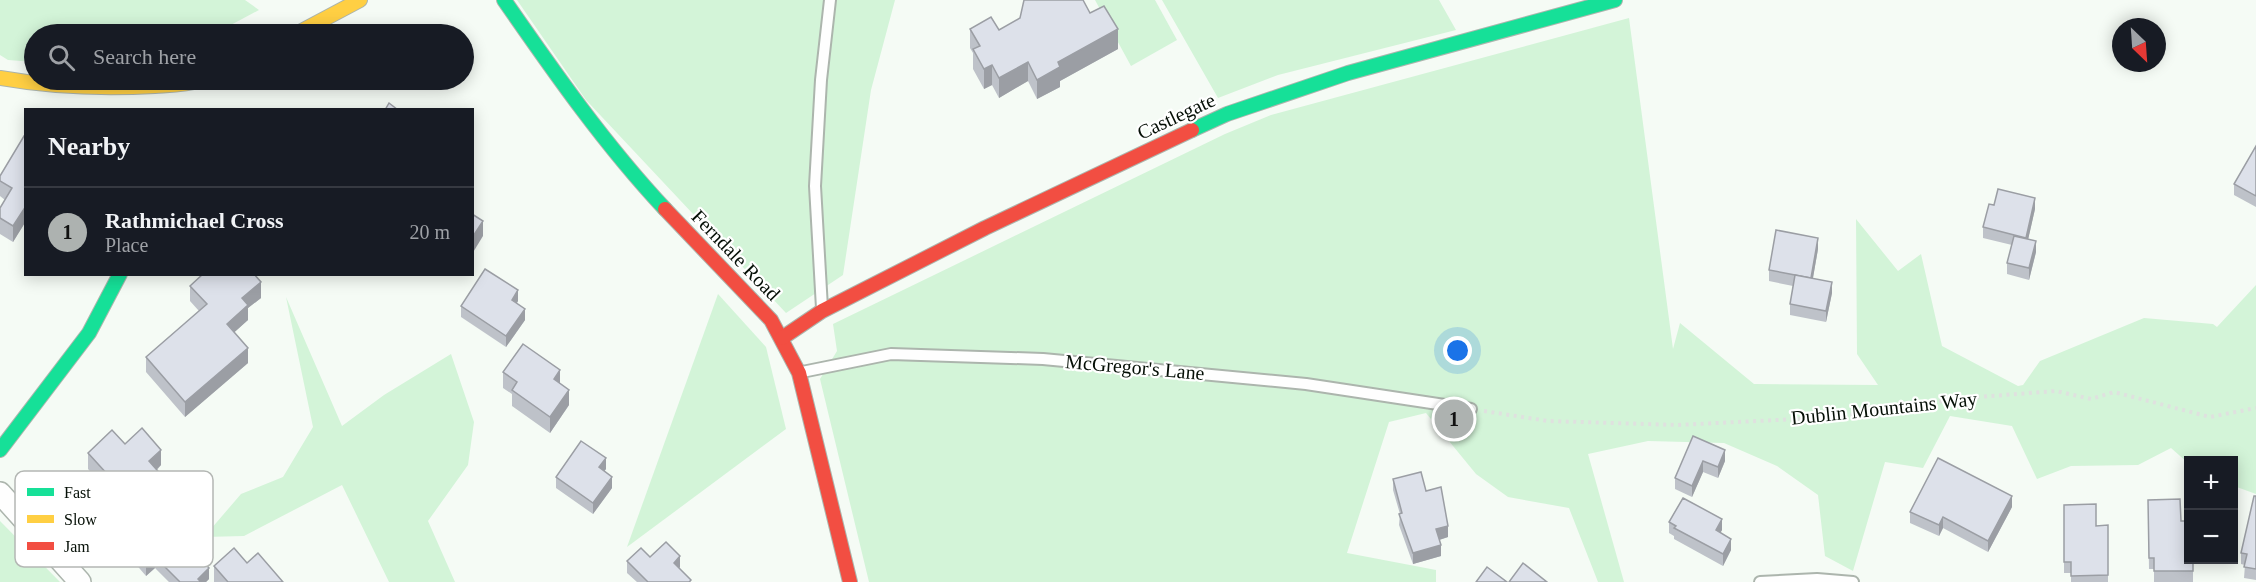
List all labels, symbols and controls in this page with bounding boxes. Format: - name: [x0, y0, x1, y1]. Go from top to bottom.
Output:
- north arrow: [2112, 18, 2166, 72]
- search box: [24, 24, 474, 90]
- icon: search: [45, 41, 78, 74]
- text: Search here: [93, 44, 196, 69]
- street label: Castlegate: [1134, 88, 1219, 144]
- text: Nearby: [48, 132, 130, 161]
- street label: Ferndale Road: [687, 205, 785, 305]
- text: Rathmichael Cross: [105, 208, 284, 233]
- text: 1: [63, 221, 73, 243]
- text: 20 m: [409, 221, 450, 243]
- text: Place: [105, 234, 148, 256]
- your location: [1443, 336, 1472, 365]
- street label: McGregor's Lane: [1064, 350, 1206, 385]
- street label: Dublin Mountains Way: [1790, 387, 1978, 430]
- pin: 1: [1434, 396, 1474, 442]
- map controls: [2184, 456, 2238, 564]
- button: +: [2184, 456, 2238, 510]
- legend: [15, 471, 213, 567]
- text: Fast: [64, 484, 91, 501]
- button: −: [2184, 510, 2238, 564]
- text: Slow: [64, 511, 97, 528]
- text: Jam: [64, 538, 90, 555]

